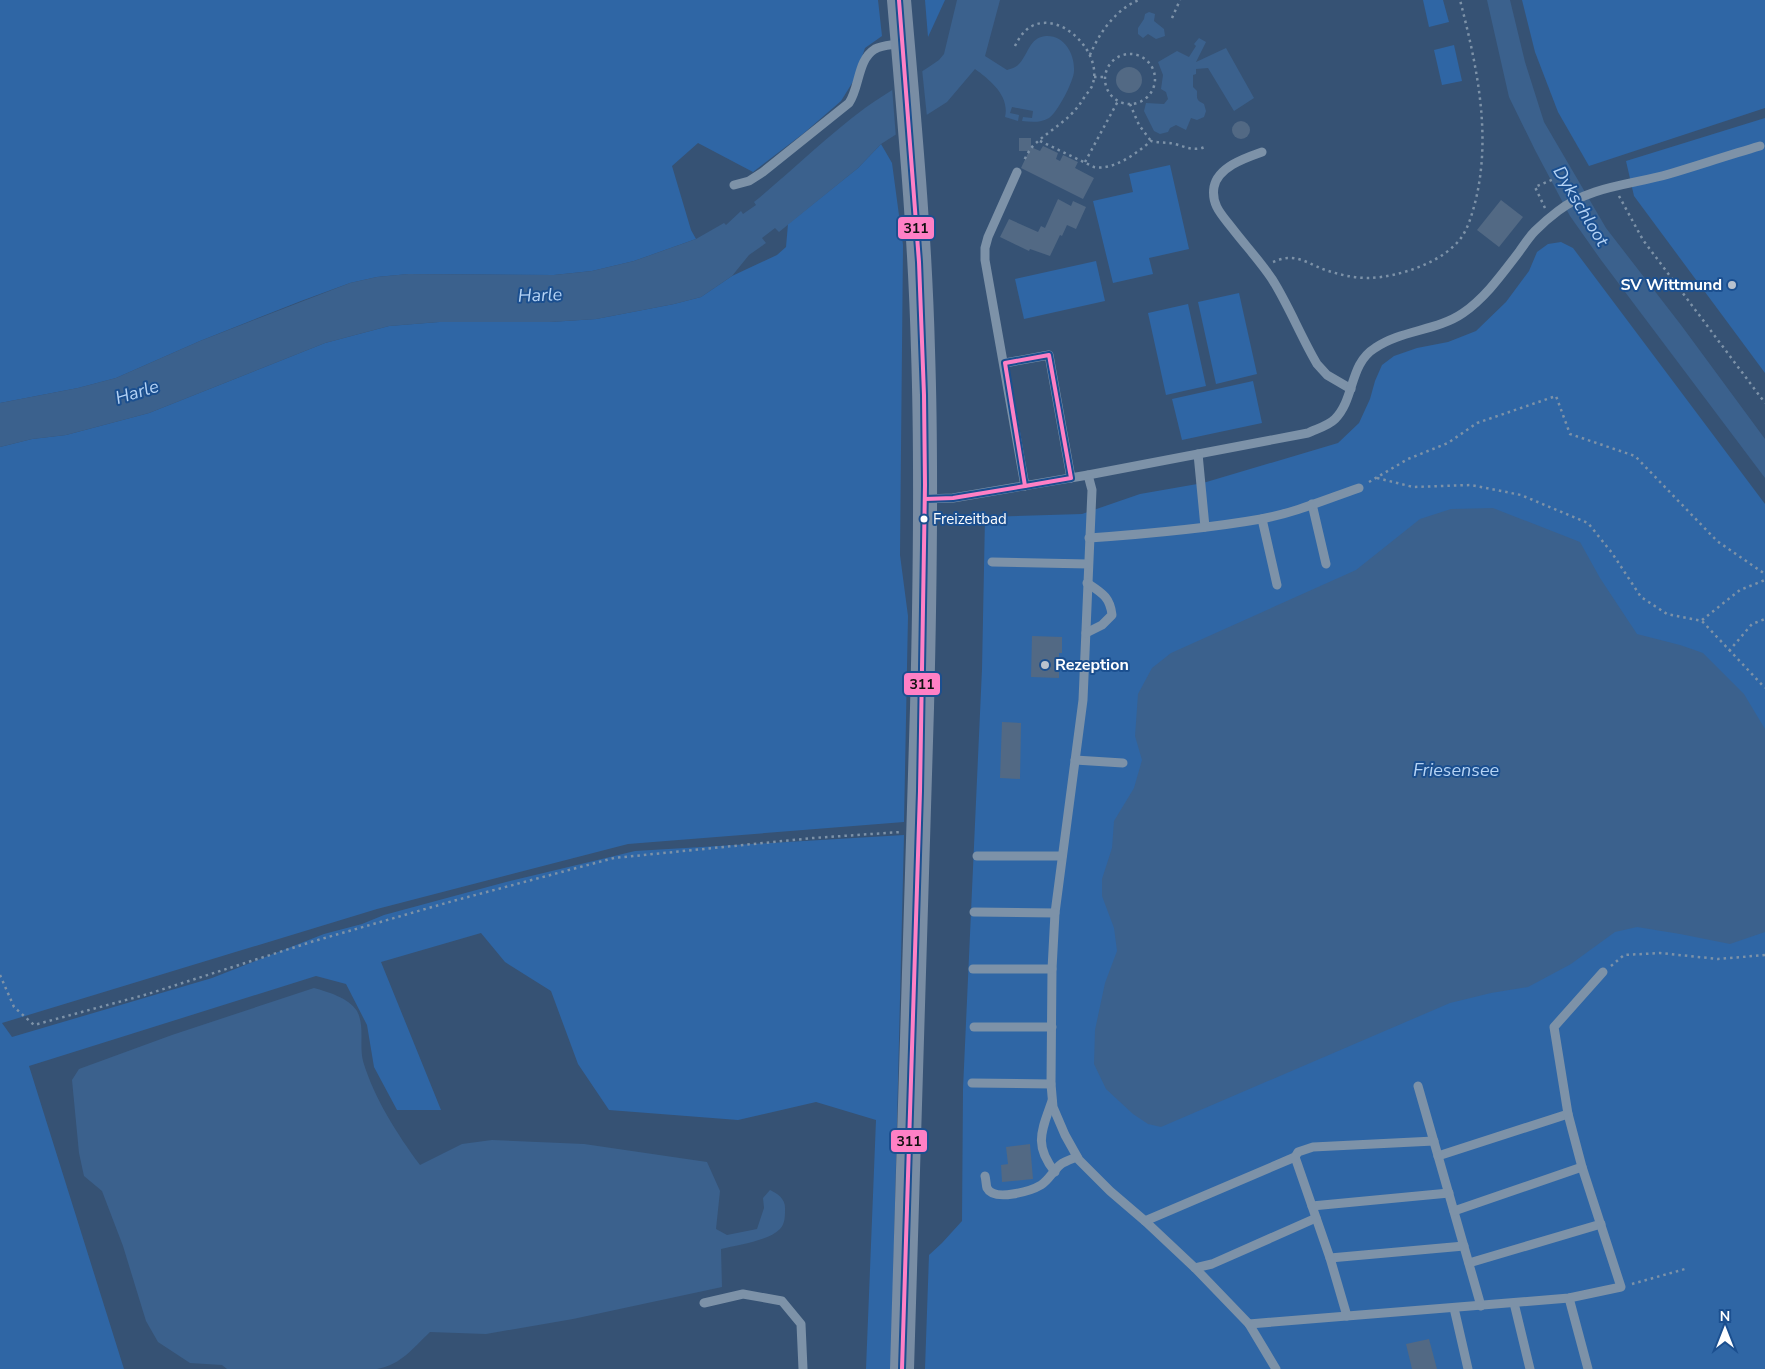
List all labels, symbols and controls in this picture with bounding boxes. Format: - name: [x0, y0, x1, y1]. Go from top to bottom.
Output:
- water label: Dykschloot: [1548, 161, 1615, 251]
- line badge: 311: [897, 216, 935, 240]
- text: 311: [903, 219, 929, 238]
- place label: SV Wittmund: [1620, 274, 1722, 296]
- marker: SV Wittmund: [1726, 279, 1738, 291]
- water label: Harle: [517, 282, 563, 308]
- water label: Harle: [112, 374, 162, 410]
- place label: Freizeitbad: [933, 509, 1007, 529]
- marker: Freizeitbad: [919, 514, 929, 524]
- place label: Rezeption: [1055, 654, 1129, 676]
- marker: Rezeption: [1039, 659, 1051, 671]
- line badge: 311: [903, 672, 941, 696]
- text: 311: [909, 675, 935, 694]
- water label: Friesensee: [1413, 758, 1499, 782]
- line badge: 311: [890, 1129, 928, 1153]
- text: 311: [896, 1132, 922, 1151]
- north arrow: [1700, 1304, 1750, 1354]
- text: N: [1720, 1307, 1730, 1326]

